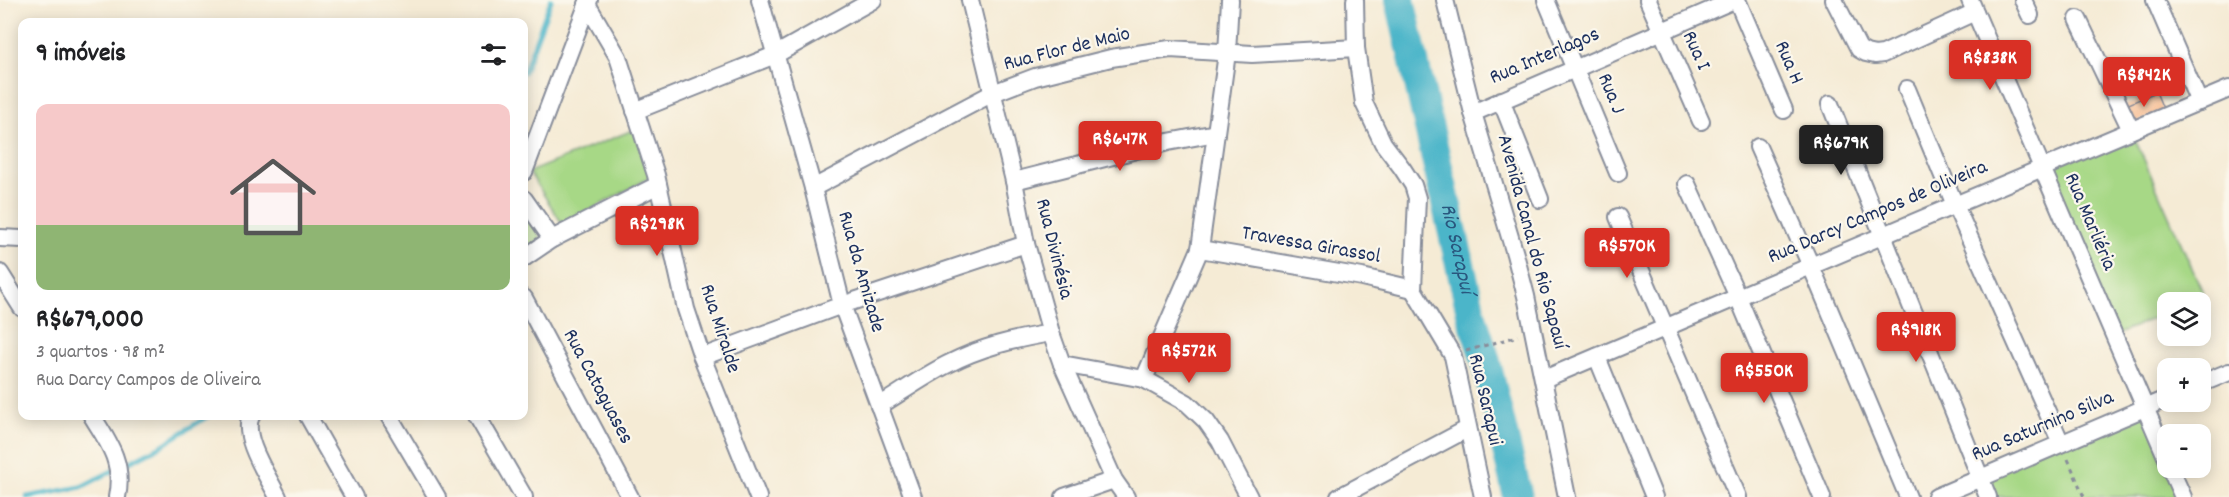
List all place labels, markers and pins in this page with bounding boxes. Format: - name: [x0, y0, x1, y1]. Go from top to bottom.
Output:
- pin: R$838K: [1941, 40, 2039, 91]
- pin: R$842K: [2095, 57, 2193, 108]
- pin: R$647K: [1071, 121, 1169, 172]
- pin: R$679K: [1792, 125, 1890, 176]
- pin: R$298K: [608, 206, 706, 257]
- pin: R$570K: [1578, 228, 1676, 279]
- pin: R$918K: [1867, 312, 1965, 363]
- pin: R$572K: [1140, 333, 1238, 384]
- pin: R$550K: [1715, 353, 1813, 404]

